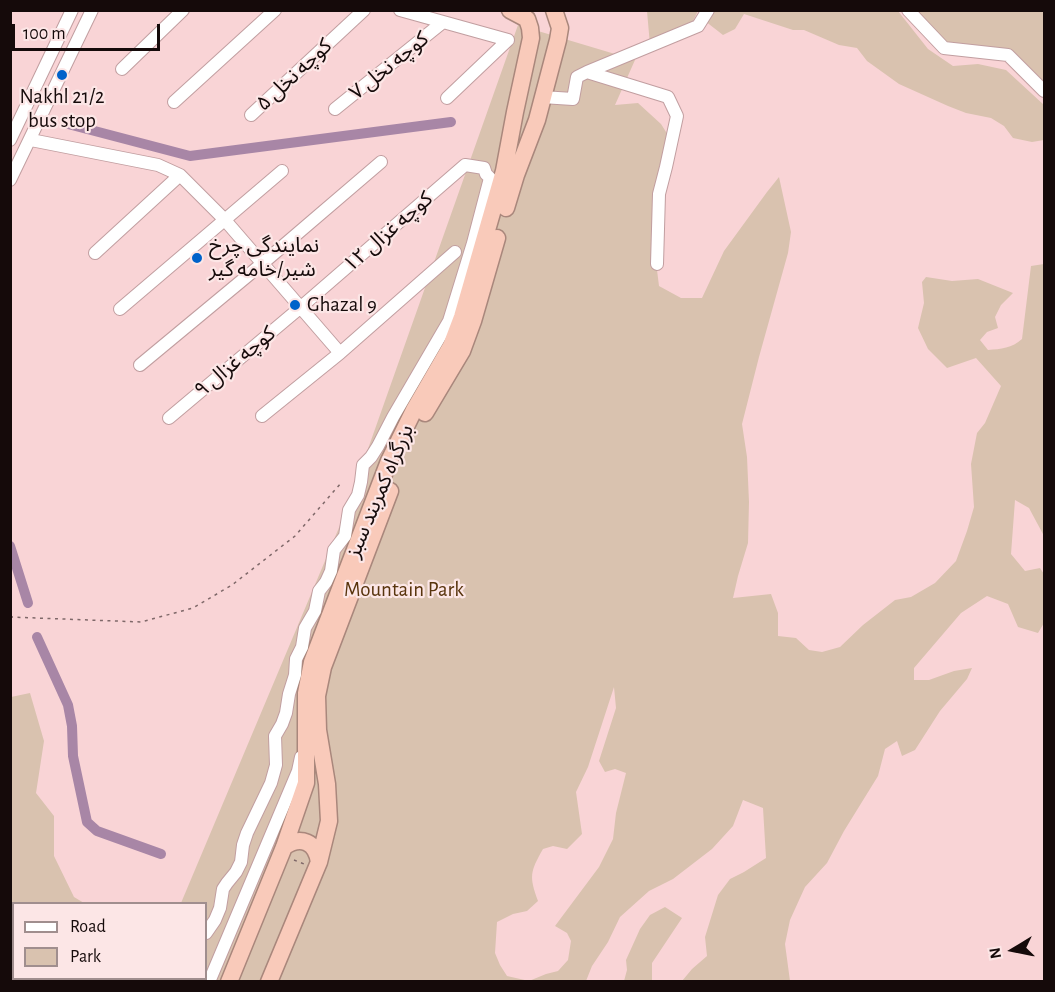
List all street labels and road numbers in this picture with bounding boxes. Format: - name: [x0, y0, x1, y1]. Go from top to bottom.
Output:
- street label: کوچه نخل ۷: [344, 26, 434, 106]
- street label: کوچه نخل ۵: [251, 34, 337, 116]
- street label: کوچه غزال ۱۲: [338, 186, 438, 278]
- street label: کوچه غزال ۹: [189, 321, 281, 403]
- street label: بزرگراه کمربند سبز: [341, 421, 419, 561]

